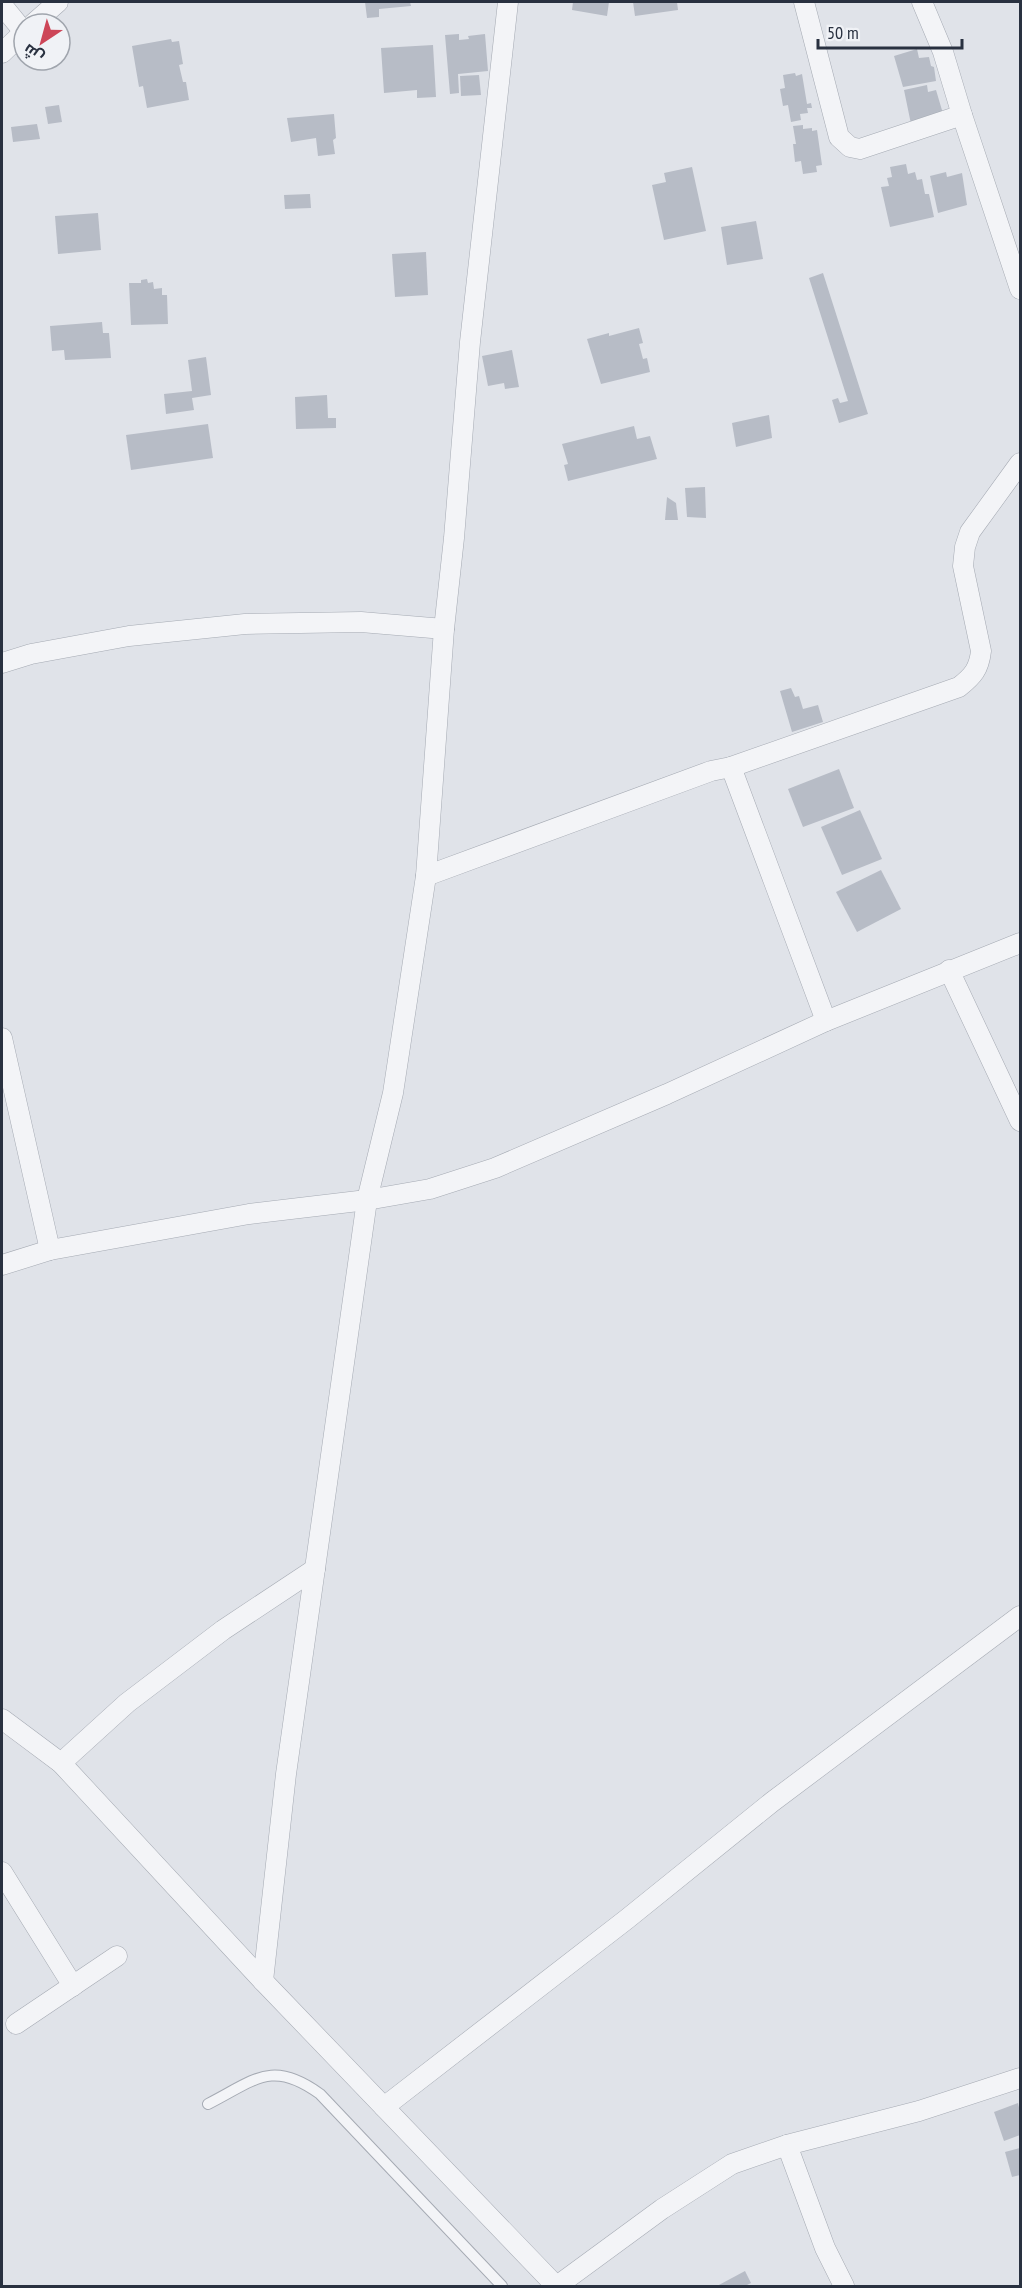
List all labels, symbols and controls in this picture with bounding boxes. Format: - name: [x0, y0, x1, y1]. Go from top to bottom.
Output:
- north arrow: [12, 12, 72, 72]
- scale bar: [818, 12, 962, 50]
- text: 50 m: [827, 21, 859, 44]
- text: ش: [19, 40, 47, 68]

